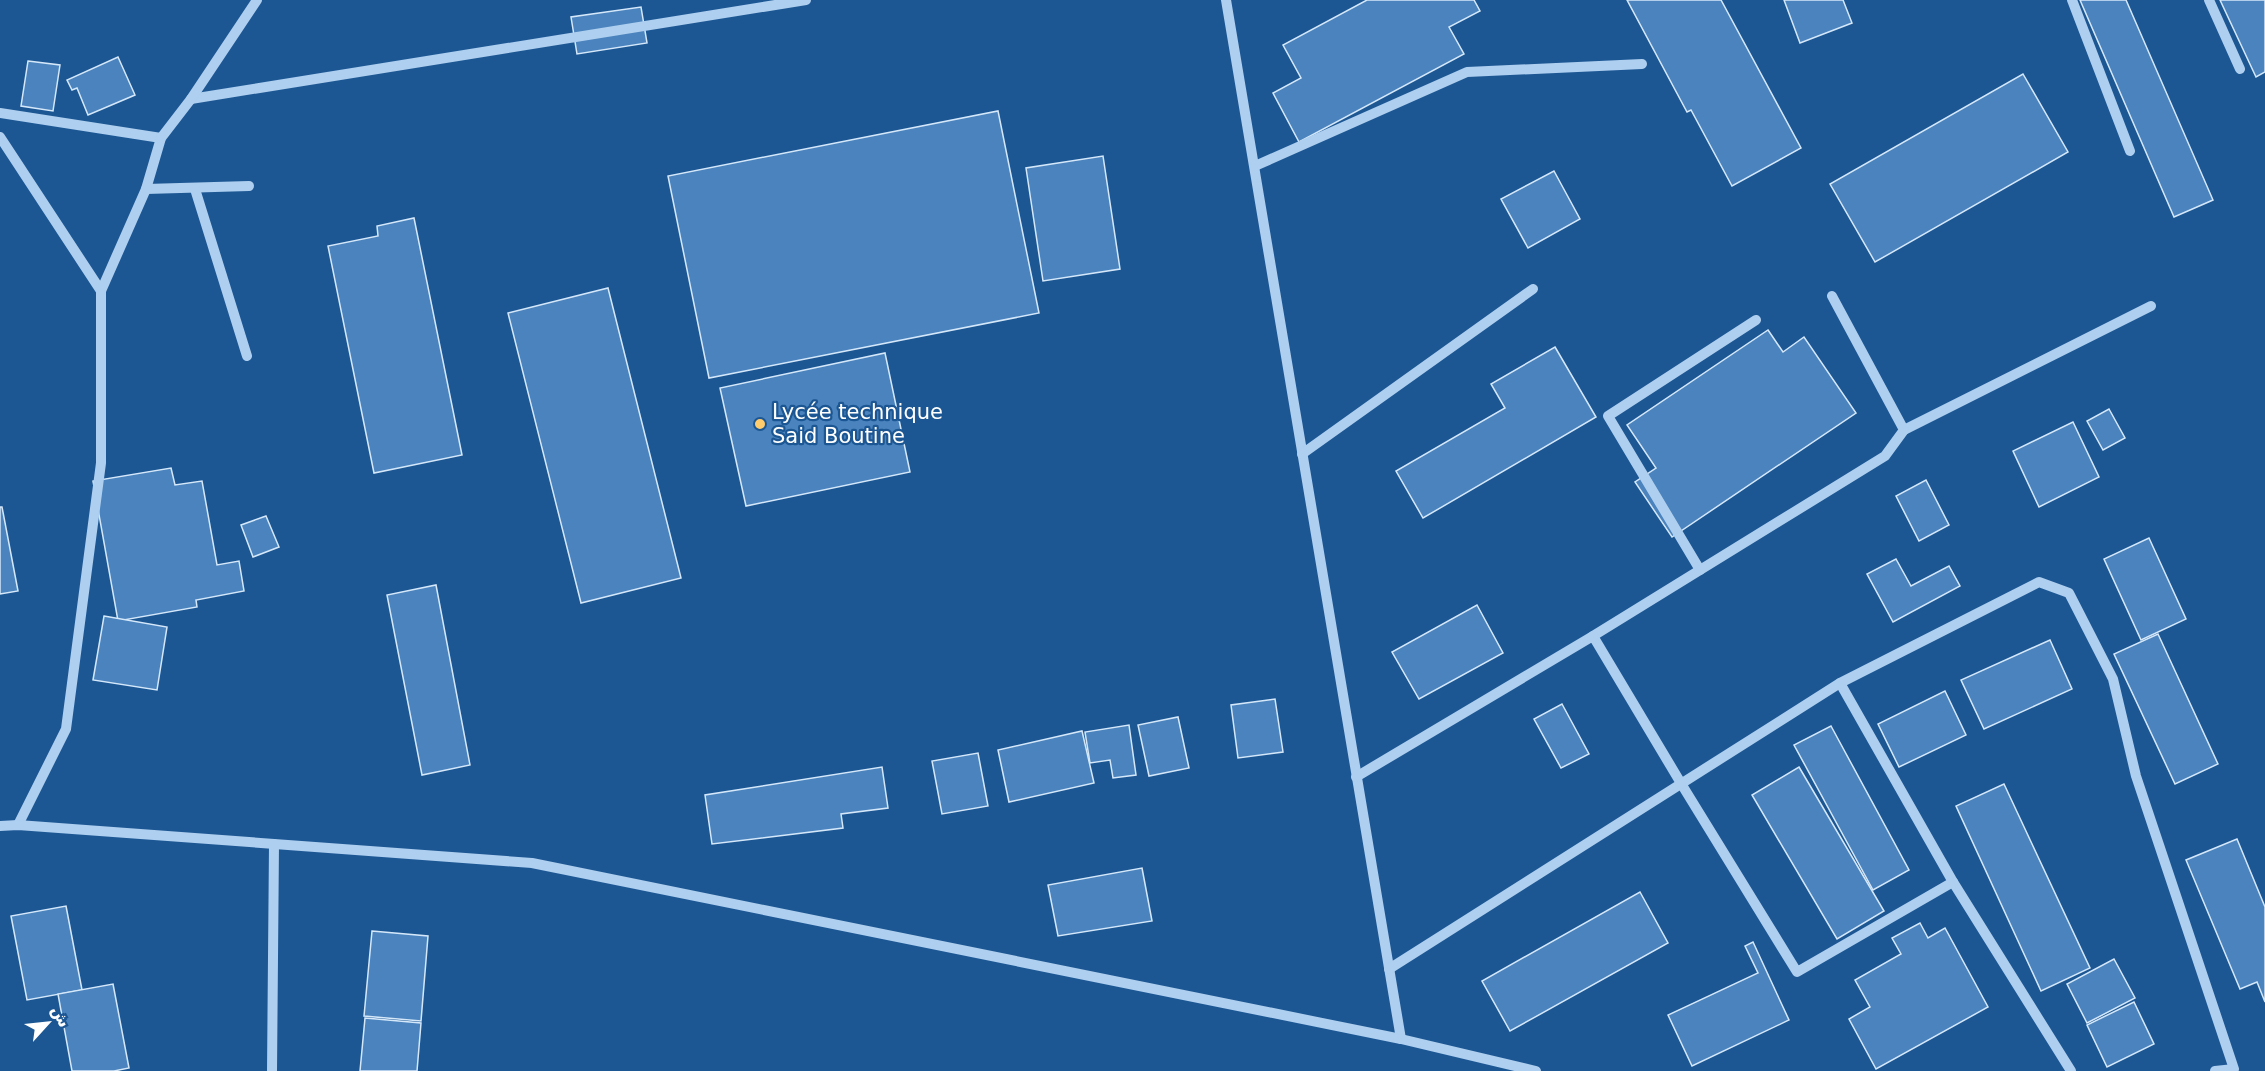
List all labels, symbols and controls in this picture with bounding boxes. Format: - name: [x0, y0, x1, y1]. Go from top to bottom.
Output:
- place label: Lycée technique Said Boutine: [772, 400, 943, 448]
- marker: Lycée technique Said Boutine: [753, 417, 767, 431]
- north arrow: [18, 993, 78, 1053]
- text: ش: [47, 1002, 74, 1031]

